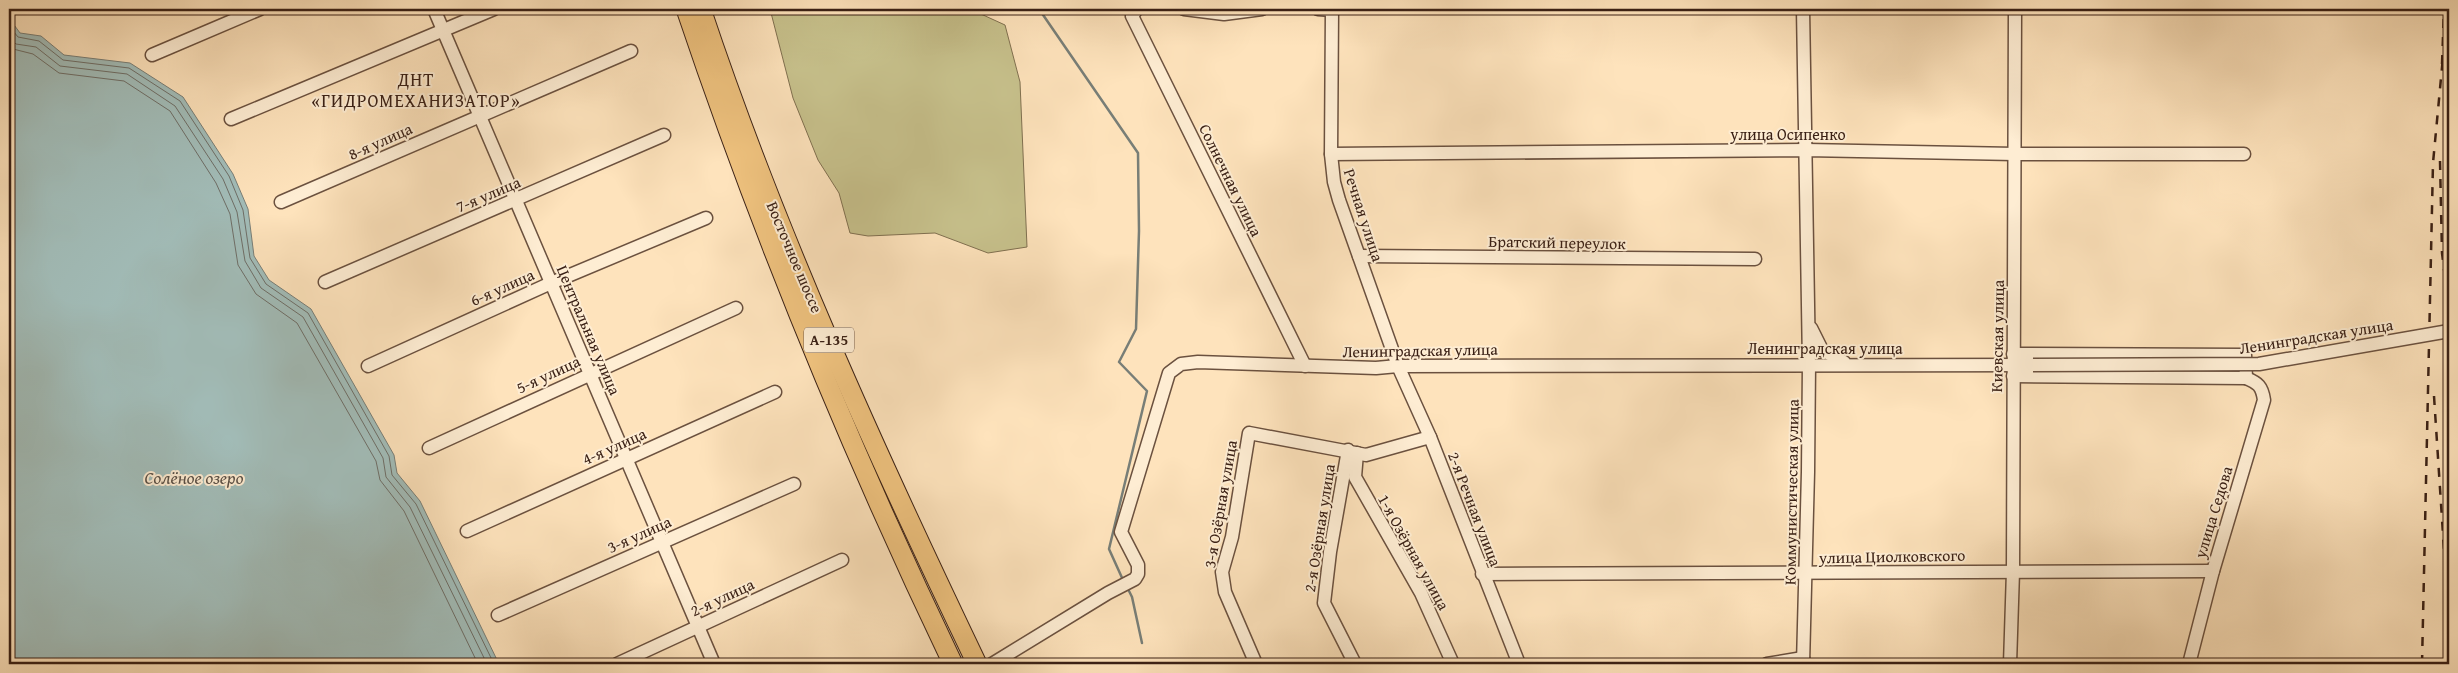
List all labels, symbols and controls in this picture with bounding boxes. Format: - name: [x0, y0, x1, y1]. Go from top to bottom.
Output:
- district label: ДНТ «ГИДРОМЕХАНИЗАТОР»: [311, 66, 521, 114]
- street label: 8-я улица: [344, 116, 416, 166]
- street label: Солнечная улица: [1193, 120, 1269, 241]
- street label: улица Осипенко: [1729, 122, 1846, 146]
- street label: Речная улица: [1338, 165, 1390, 265]
- street label: 7-я улица: [452, 170, 524, 218]
- street label: Восточное шоссе: [761, 197, 829, 317]
- street label: Братский переулок: [1488, 229, 1626, 255]
- street label: Центральная улица: [551, 261, 627, 399]
- street label: 6-я улица: [466, 262, 538, 312]
- street label: Киевская улица: [1984, 279, 2010, 392]
- street label: Ленинградская улица: [2237, 312, 2395, 360]
- road number: А-135: [804, 328, 854, 352]
- street label: Ленинградская улица: [1747, 336, 1903, 360]
- street label: Ленинградская улица: [1342, 337, 1498, 363]
- street label: 5-я улица: [512, 349, 584, 399]
- street label: Коммунистическая улица: [1777, 398, 1805, 585]
- street label: 4-я улица: [578, 421, 650, 471]
- street label: 3-я Озёрная улица: [1197, 438, 1243, 570]
- street label: 2-я Речная улица: [1442, 448, 1508, 570]
- street label: 2-я Озёрная улица: [1297, 462, 1341, 594]
- street label: улица Седова: [2187, 463, 2239, 562]
- water label: Солёное озеро: [145, 464, 244, 491]
- street label: 1-я Озёрная улица: [1372, 490, 1456, 615]
- street label: 3-я улица: [603, 509, 675, 559]
- street label: улица Циолковского: [1818, 543, 1965, 569]
- street label: 2-я улица: [686, 572, 758, 622]

